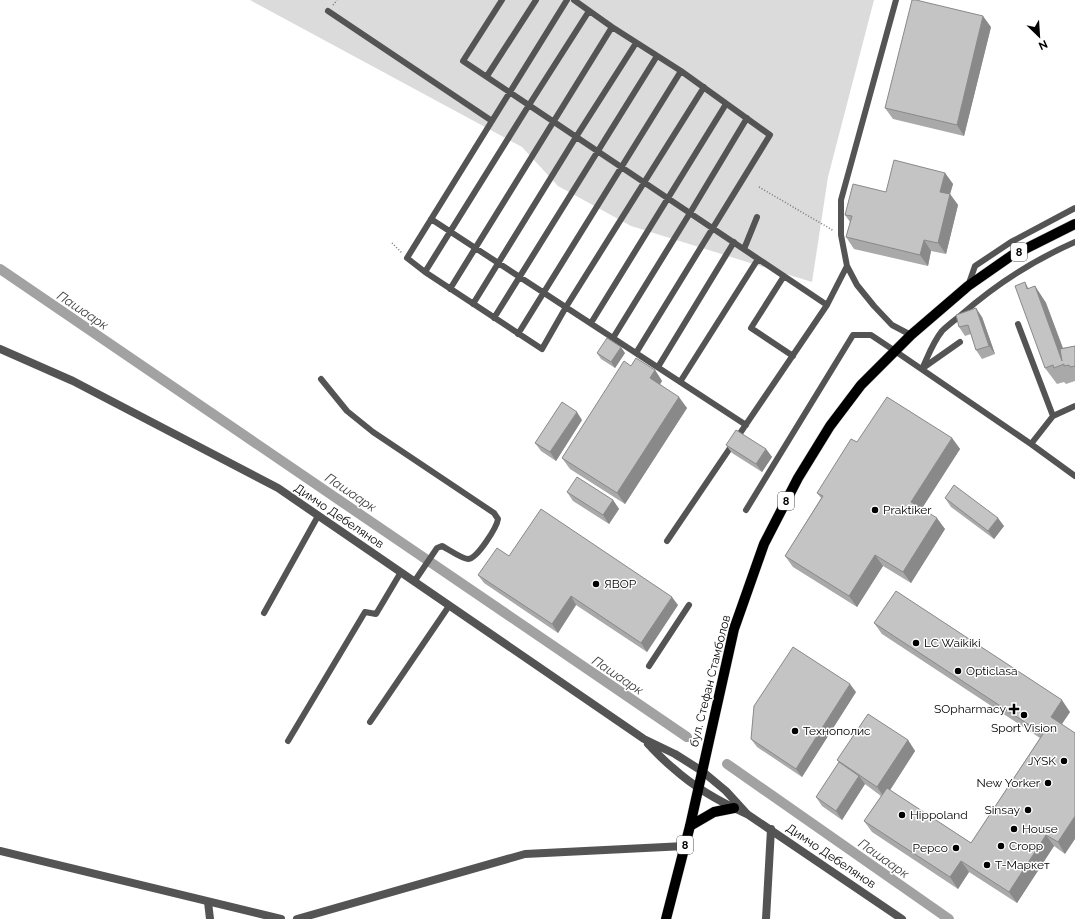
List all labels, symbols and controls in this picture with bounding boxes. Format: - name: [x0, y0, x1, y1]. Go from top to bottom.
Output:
- north arrow: [1019, 16, 1059, 56]
- text: N: [1036, 37, 1050, 52]
- road number: 8: [1011, 243, 1027, 261]
- water label: Пашаарк: [54, 288, 111, 333]
- water label: Пашаарк: [322, 470, 379, 515]
- street label: Димчо Дебелянов: [292, 481, 386, 551]
- road number: 8: [778, 492, 794, 510]
- place label: Praktiker: [883, 503, 932, 517]
- marker: Praktiker: [870, 505, 880, 515]
- place label: ЯВОР: [604, 577, 637, 591]
- marker: ЯВОР: [591, 579, 601, 589]
- street label: бул. Стефан Стамболов: [687, 614, 733, 748]
- place label: LC Waikiki: [924, 636, 981, 650]
- marker: LC Waikiki: [911, 638, 921, 648]
- water label: Пашаарк: [589, 653, 646, 698]
- place label: Opticlasa: [966, 664, 1018, 678]
- marker: Opticlasa: [953, 666, 963, 676]
- place label: SOpharmacy: [934, 702, 1006, 716]
- marker: SOpharmacy: [1009, 704, 1019, 714]
- marker: Sport Vision: [1019, 710, 1029, 720]
- place label: Sport Vision: [991, 721, 1057, 735]
- place label: Технополис: [803, 724, 871, 738]
- marker: Технополис: [790, 726, 800, 736]
- place label: JYSK: [1028, 754, 1056, 768]
- marker: JYSK: [1059, 756, 1069, 766]
- place label: New Yorker: [977, 776, 1041, 790]
- marker: New Yorker: [1043, 778, 1053, 788]
- place label: Sinsay: [984, 803, 1020, 817]
- marker: Sinsay: [1023, 805, 1033, 815]
- place label: Hippoland: [910, 808, 968, 822]
- marker: Hippoland: [897, 810, 907, 820]
- street label: Димчо Дебелянов: [784, 821, 878, 891]
- place label: House: [1022, 822, 1058, 836]
- marker: House: [1009, 824, 1019, 834]
- road number: 8: [677, 836, 693, 854]
- water label: Пашаарк: [856, 836, 912, 882]
- place label: Cropp: [1009, 839, 1043, 853]
- place label: Pepco: [913, 841, 948, 855]
- marker: Cropp: [996, 841, 1006, 851]
- marker: Pepco: [951, 843, 961, 853]
- place label: Т-Маркет: [995, 858, 1050, 872]
- marker: Т-Маркет: [982, 860, 992, 870]

